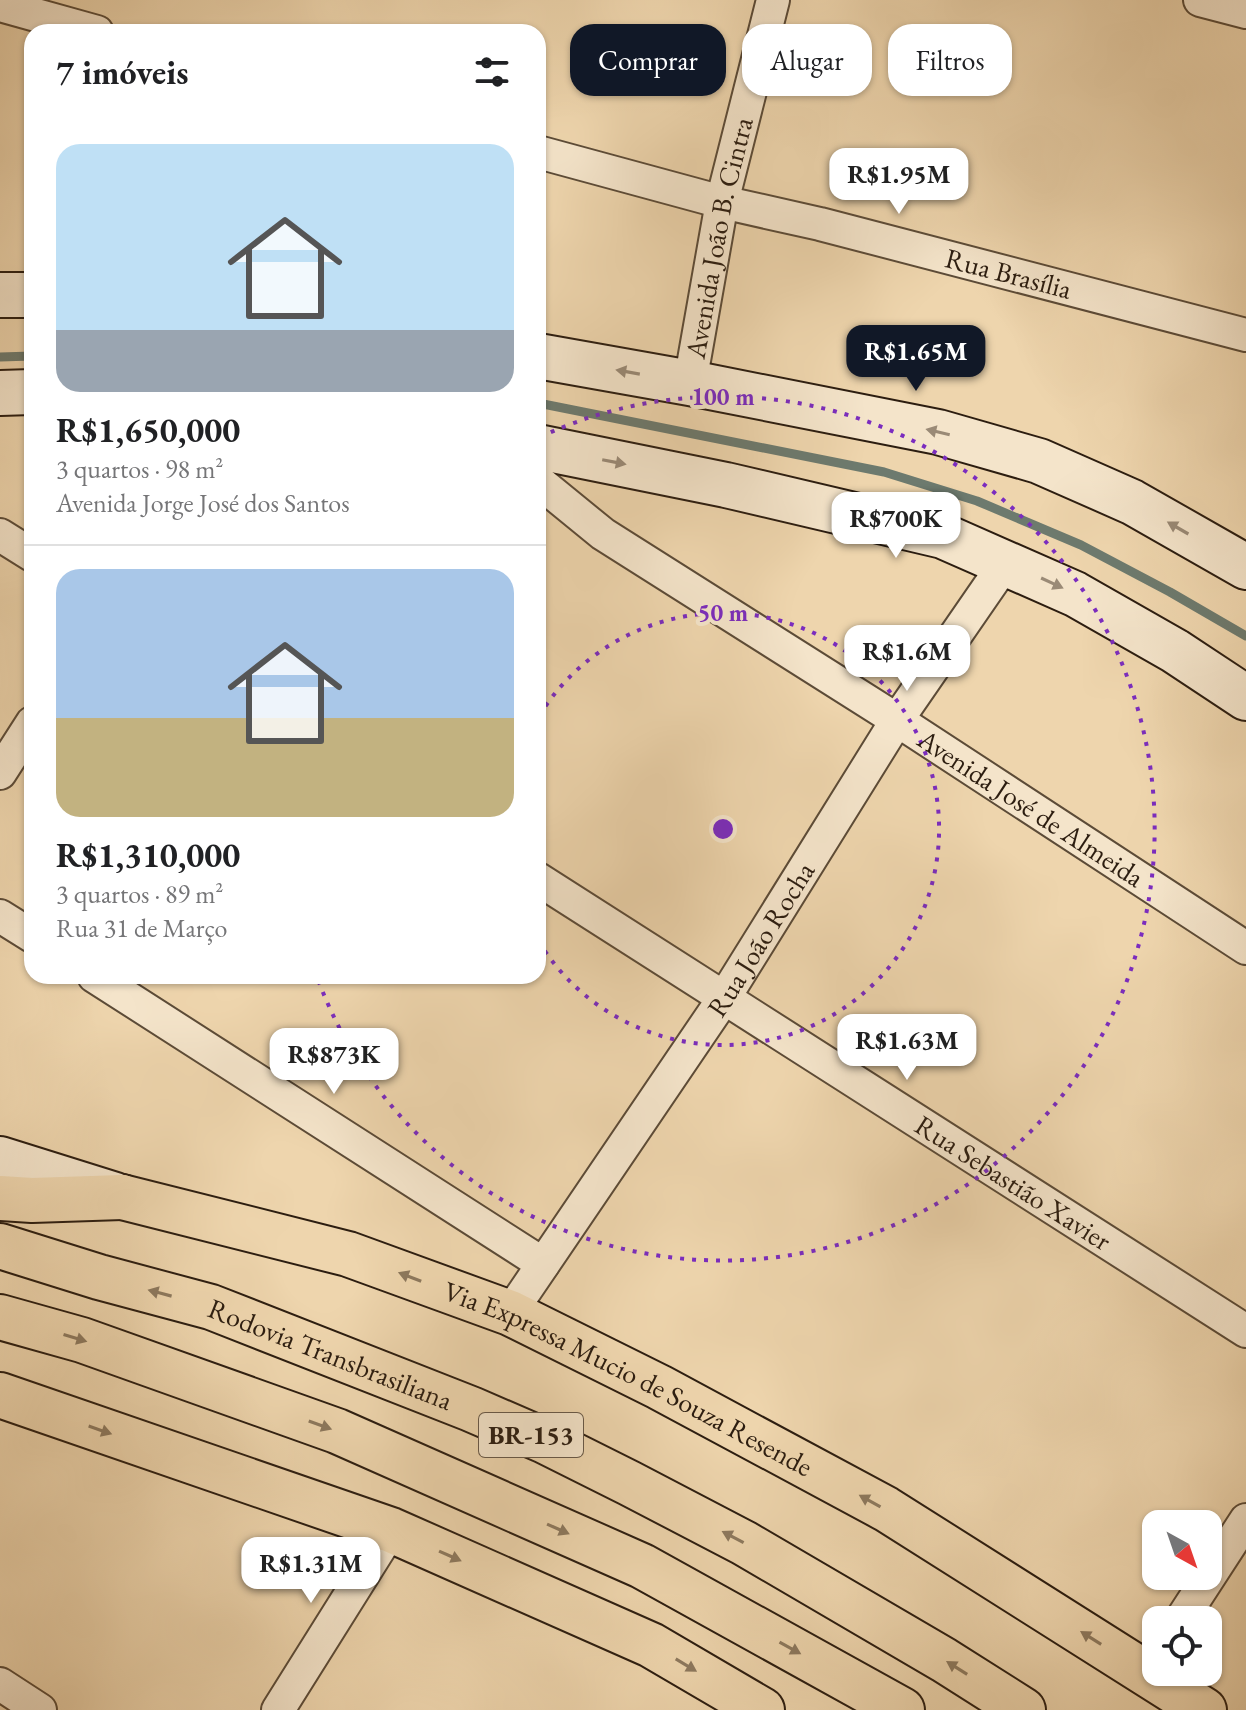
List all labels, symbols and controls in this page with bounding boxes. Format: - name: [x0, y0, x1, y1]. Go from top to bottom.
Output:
- chip: Comprar: [570, 24, 726, 96]
- chip: Alugar: [742, 24, 872, 96]
- chip: Filtros: [888, 24, 1012, 96]
- text: 7 imóveis: [56, 50, 188, 94]
- icon: filters: [470, 50, 514, 94]
- street label: Avenida João B. Cintra: [676, 113, 761, 362]
- pin: R$1.95M: [825, 148, 973, 216]
- text: R$1.95M: [847, 157, 951, 191]
- icon: home: [213, 196, 357, 340]
- street label: Rua Brasília: [942, 239, 1076, 307]
- pin: R$1.65M: [842, 325, 990, 393]
- text: R$1.65M: [864, 334, 968, 368]
- one-way arrow: [615, 366, 640, 378]
- text: 100 m: [691, 381, 755, 412]
- text: R$1,650,000: [56, 408, 240, 452]
- one-way arrow: [925, 426, 950, 438]
- text: 3 quartos · 98 m²: [56, 452, 223, 486]
- one-way arrow: [602, 457, 627, 469]
- text: Avenida Jorge José dos Santos: [56, 486, 350, 520]
- pin: R$700K: [831, 492, 961, 560]
- text: R$700K: [850, 501, 942, 535]
- one-way arrow: [1167, 521, 1189, 535]
- one-way arrow: [1041, 576, 1064, 590]
- text: 50 m: [698, 597, 748, 628]
- icon: home: [213, 621, 357, 765]
- pin: R$1.6M: [842, 625, 972, 693]
- text: R$1.6M: [862, 634, 952, 668]
- street label: Avenida José de Almeida: [910, 720, 1152, 895]
- centre of rings: [709, 815, 737, 843]
- text: R$1,310,000: [56, 833, 240, 877]
- street label: Rua João Rocha: [699, 854, 823, 1024]
- text: 3 quartos · 89 m²: [56, 877, 223, 911]
- text: Rua 31 de Março: [56, 911, 227, 945]
- pin: R$1.63M: [833, 1014, 981, 1082]
- text: R$1.63M: [855, 1023, 959, 1057]
- pin: R$873K: [269, 1028, 399, 1096]
- text: R$873K: [288, 1037, 380, 1071]
- street label: Rua Sebastião Xavier: [909, 1107, 1119, 1259]
- one-way arrow: [398, 1270, 422, 1283]
- street label: Via Expressa Mucio de Souza Resende: [439, 1272, 819, 1484]
- one-way arrow: [147, 1286, 172, 1298]
- street label: Rodovia Transbrasiliana: [203, 1290, 459, 1418]
- one-way arrow: [63, 1332, 87, 1345]
- road number: BR-153: [479, 1413, 583, 1457]
- one-way arrow: [308, 1419, 332, 1432]
- one-way arrow: [88, 1424, 112, 1437]
- one-way arrow: [859, 1494, 882, 1508]
- north arrow: [1142, 1510, 1222, 1590]
- map controls: [1142, 1510, 1222, 1686]
- one-way arrow: [547, 1522, 570, 1536]
- one-way arrow: [721, 1531, 744, 1544]
- pin: R$1.31M: [237, 1537, 385, 1605]
- text: R$1.31M: [259, 1546, 363, 1580]
- one-way arrow: [438, 1549, 462, 1563]
- button: locate: [1142, 1606, 1222, 1686]
- one-way arrow: [1080, 1632, 1102, 1646]
- one-way arrow: [778, 1641, 801, 1654]
- one-way arrow: [675, 1658, 697, 1672]
- one-way arrow: [946, 1662, 968, 1676]

